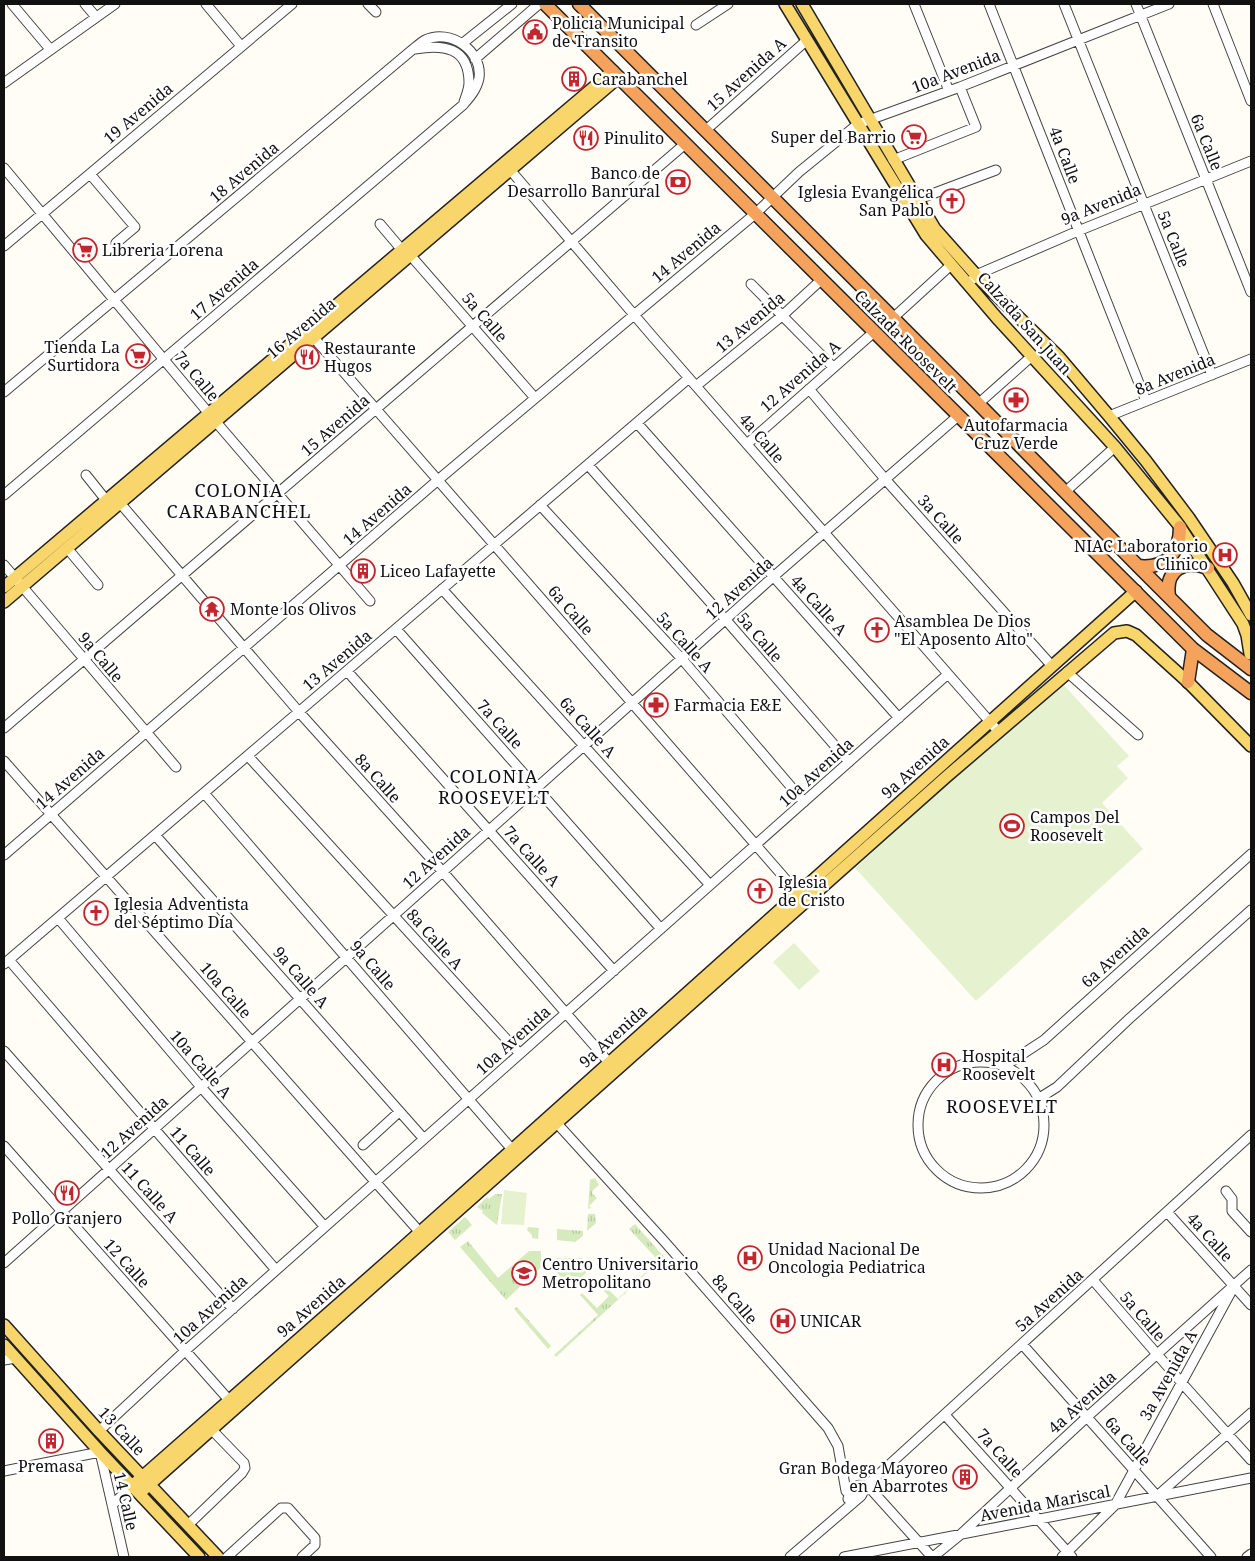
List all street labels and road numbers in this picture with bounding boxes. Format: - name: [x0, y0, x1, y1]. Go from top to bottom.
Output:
- street label: 15 Avenida A: [702, 32, 791, 116]
- street label: 10a Avenida: [908, 44, 1004, 98]
- street label: 19 Avenida: [99, 77, 177, 149]
- street label: 6a Calle: [1186, 110, 1228, 174]
- street label: 4a Calle: [1044, 123, 1086, 187]
- street label: 18 Avenida: [205, 136, 283, 208]
- street label: 9a Avenida: [1058, 178, 1144, 230]
- street label: 5a Calle: [1153, 207, 1195, 271]
- street label: 14 Avenida: [647, 216, 725, 288]
- street label: 17 Avenida: [185, 253, 263, 325]
- street label: Calzada San Juan: [973, 267, 1077, 379]
- street label: Calzada Roosevelt: [850, 285, 963, 398]
- street label: 13 Avenida: [711, 286, 789, 358]
- street label: 5a Calle: [457, 287, 513, 347]
- street label: 16 Avenida: [262, 292, 340, 364]
- street label: 12 Avenida A: [755, 334, 845, 417]
- street label: 7a Calle: [169, 346, 225, 406]
- street label: 8a Avenida: [1132, 348, 1218, 400]
- street label: 15 Avenida: [296, 389, 374, 461]
- street label: 4a Calle: [734, 408, 790, 468]
- street label: 14 Avenida: [338, 478, 416, 550]
- street label: 3a Calle: [913, 490, 969, 548]
- street label: 12 Avenida: [700, 552, 778, 624]
- street label: 4a Calle A: [786, 570, 853, 641]
- street label: 6a Calle: [543, 580, 599, 640]
- street label: 5a Calle A: [652, 607, 719, 678]
- street label: 5a Calle: [732, 607, 788, 667]
- street label: 13 Avenida: [298, 624, 376, 696]
- street label: 9a Calle: [73, 627, 129, 687]
- street label: 6a Calle A: [555, 692, 622, 763]
- street label: 7a Calle: [472, 695, 528, 753]
- street label: 9a Avenida: [876, 731, 954, 803]
- street label: 10a Avenida: [774, 733, 858, 811]
- street label: 14 Avenida: [31, 742, 109, 814]
- street label: 8a Calle: [350, 749, 406, 807]
- street label: 12 Avenida: [397, 821, 475, 893]
- street label: 7a Calle A: [499, 821, 566, 892]
- street label: 8a Calle A: [402, 904, 469, 975]
- street label: 6a Avenida: [1076, 920, 1154, 992]
- street label: 9a Calle: [345, 935, 401, 995]
- street label: 9a Calle A: [268, 942, 334, 1013]
- street label: 10a Calle: [195, 957, 257, 1023]
- street label: 9a Avenida: [574, 1000, 652, 1072]
- street label: 10a Avenida: [471, 1001, 555, 1079]
- street label: 10a Calle A: [165, 1025, 237, 1103]
- street label: 12 Avenida: [95, 1091, 173, 1163]
- street label: 11 Calle: [165, 1121, 221, 1181]
- street label: 11 Calle A: [117, 1157, 184, 1228]
- street label: 4a Calle: [1182, 1208, 1238, 1266]
- street label: 12 Calle: [99, 1234, 155, 1292]
- street label: 5a Avenida: [1010, 1264, 1088, 1336]
- street label: 8a Calle: [707, 1269, 763, 1329]
- street label: 10a Avenida: [168, 1270, 252, 1348]
- street label: 9a Avenida: [272, 1270, 350, 1342]
- street label: 5a Calle: [1115, 1286, 1171, 1346]
- street label: 3a Avenida A: [1134, 1325, 1202, 1424]
- street label: 4a Avenida: [1043, 1366, 1121, 1438]
- street label: 13 Calle: [94, 1402, 150, 1460]
- street label: 6a Calle: [1100, 1412, 1156, 1470]
- street label: 7a Calle: [972, 1424, 1028, 1482]
- street label: 14 Calle: [109, 1470, 143, 1532]
- street label: Avenida Mariscal: [978, 1480, 1112, 1526]

